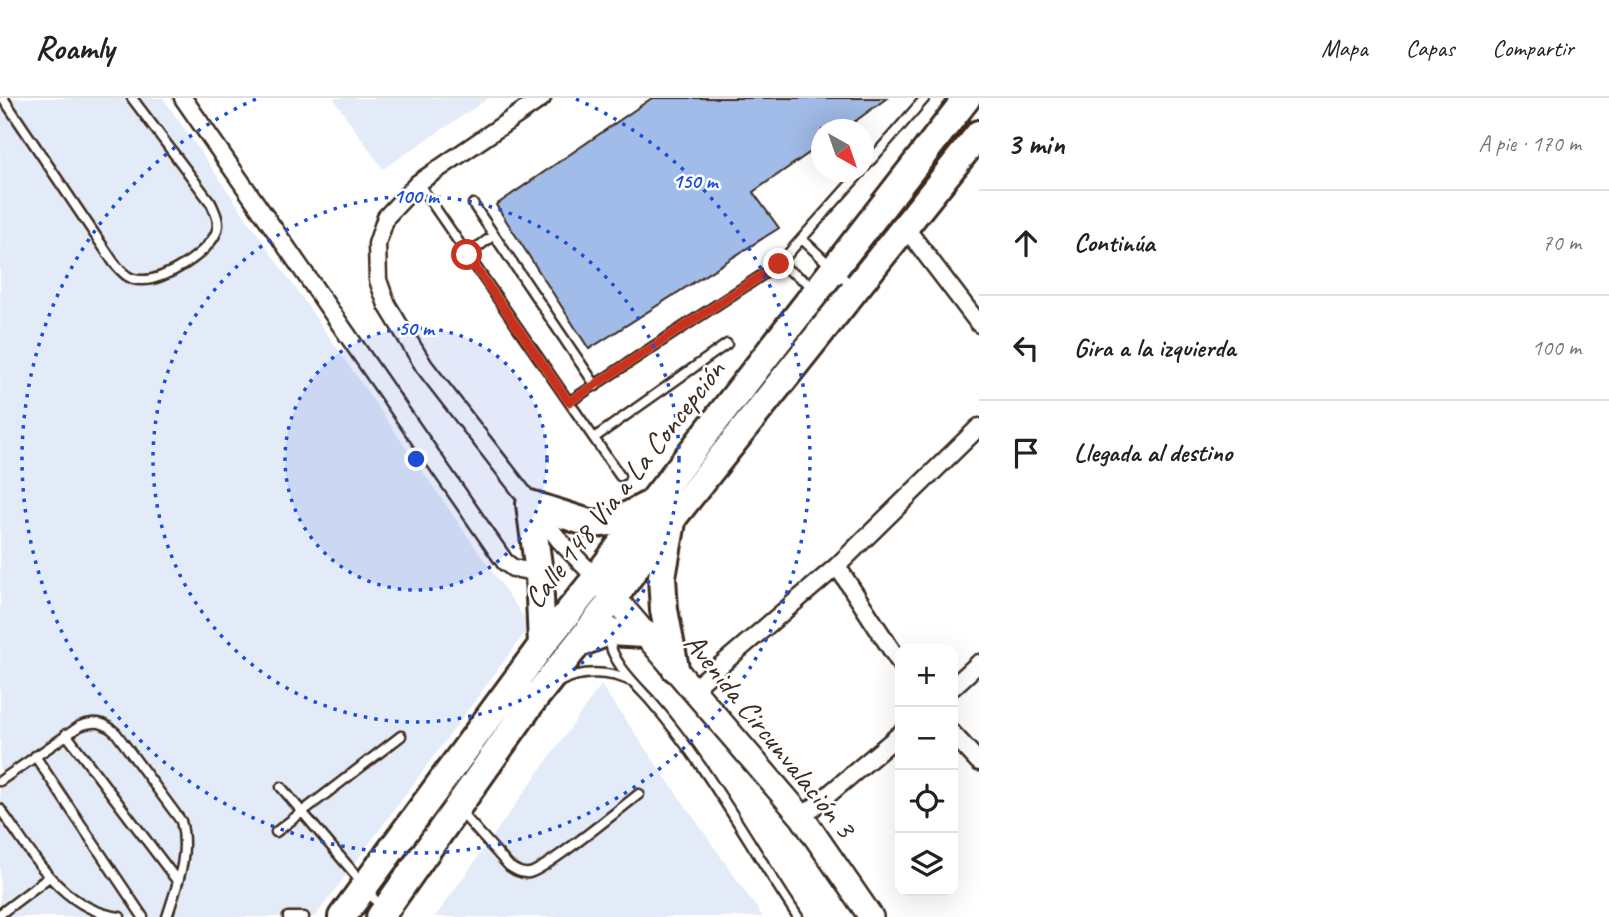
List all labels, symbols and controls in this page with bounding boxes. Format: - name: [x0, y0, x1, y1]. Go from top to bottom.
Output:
- text: Roamly: [35, 27, 114, 69]
- text: Mapa: [1321, 33, 1368, 63]
- text: Capas: [1406, 33, 1454, 63]
- text: Compartir: [1492, 33, 1574, 63]
- north arrow: [811, 119, 874, 182]
- text: 3 min: [1007, 125, 1064, 163]
- text: A pie · 170 m: [1478, 129, 1581, 158]
- text: 150 m: [672, 168, 720, 194]
- text: 100 m: [393, 183, 441, 209]
- icon: ahead: [1007, 224, 1045, 262]
- text: Continúa: [1074, 226, 1155, 259]
- text: 70 m: [1542, 228, 1581, 257]
- route start: [451, 239, 482, 270]
- route end: [763, 248, 794, 279]
- text: 50 m: [398, 315, 436, 341]
- icon: left: [1007, 329, 1045, 367]
- text: Gira a la izquierda: [1074, 331, 1235, 364]
- text: 100 m: [1532, 333, 1581, 362]
- street label: Calle 148 Via a La Concepción: [515, 351, 734, 616]
- icon: arrive: [1007, 434, 1045, 472]
- text: Llegada al destino: [1074, 436, 1232, 469]
- centre of rings: [404, 447, 428, 471]
- street label: Avenida Circunvalación 3: [676, 625, 866, 847]
- map controls: [895, 644, 958, 896]
- button: +: [895, 644, 958, 707]
- button: −: [895, 707, 958, 770]
- button: locate: [895, 770, 958, 833]
- button: layers: [895, 833, 958, 896]

